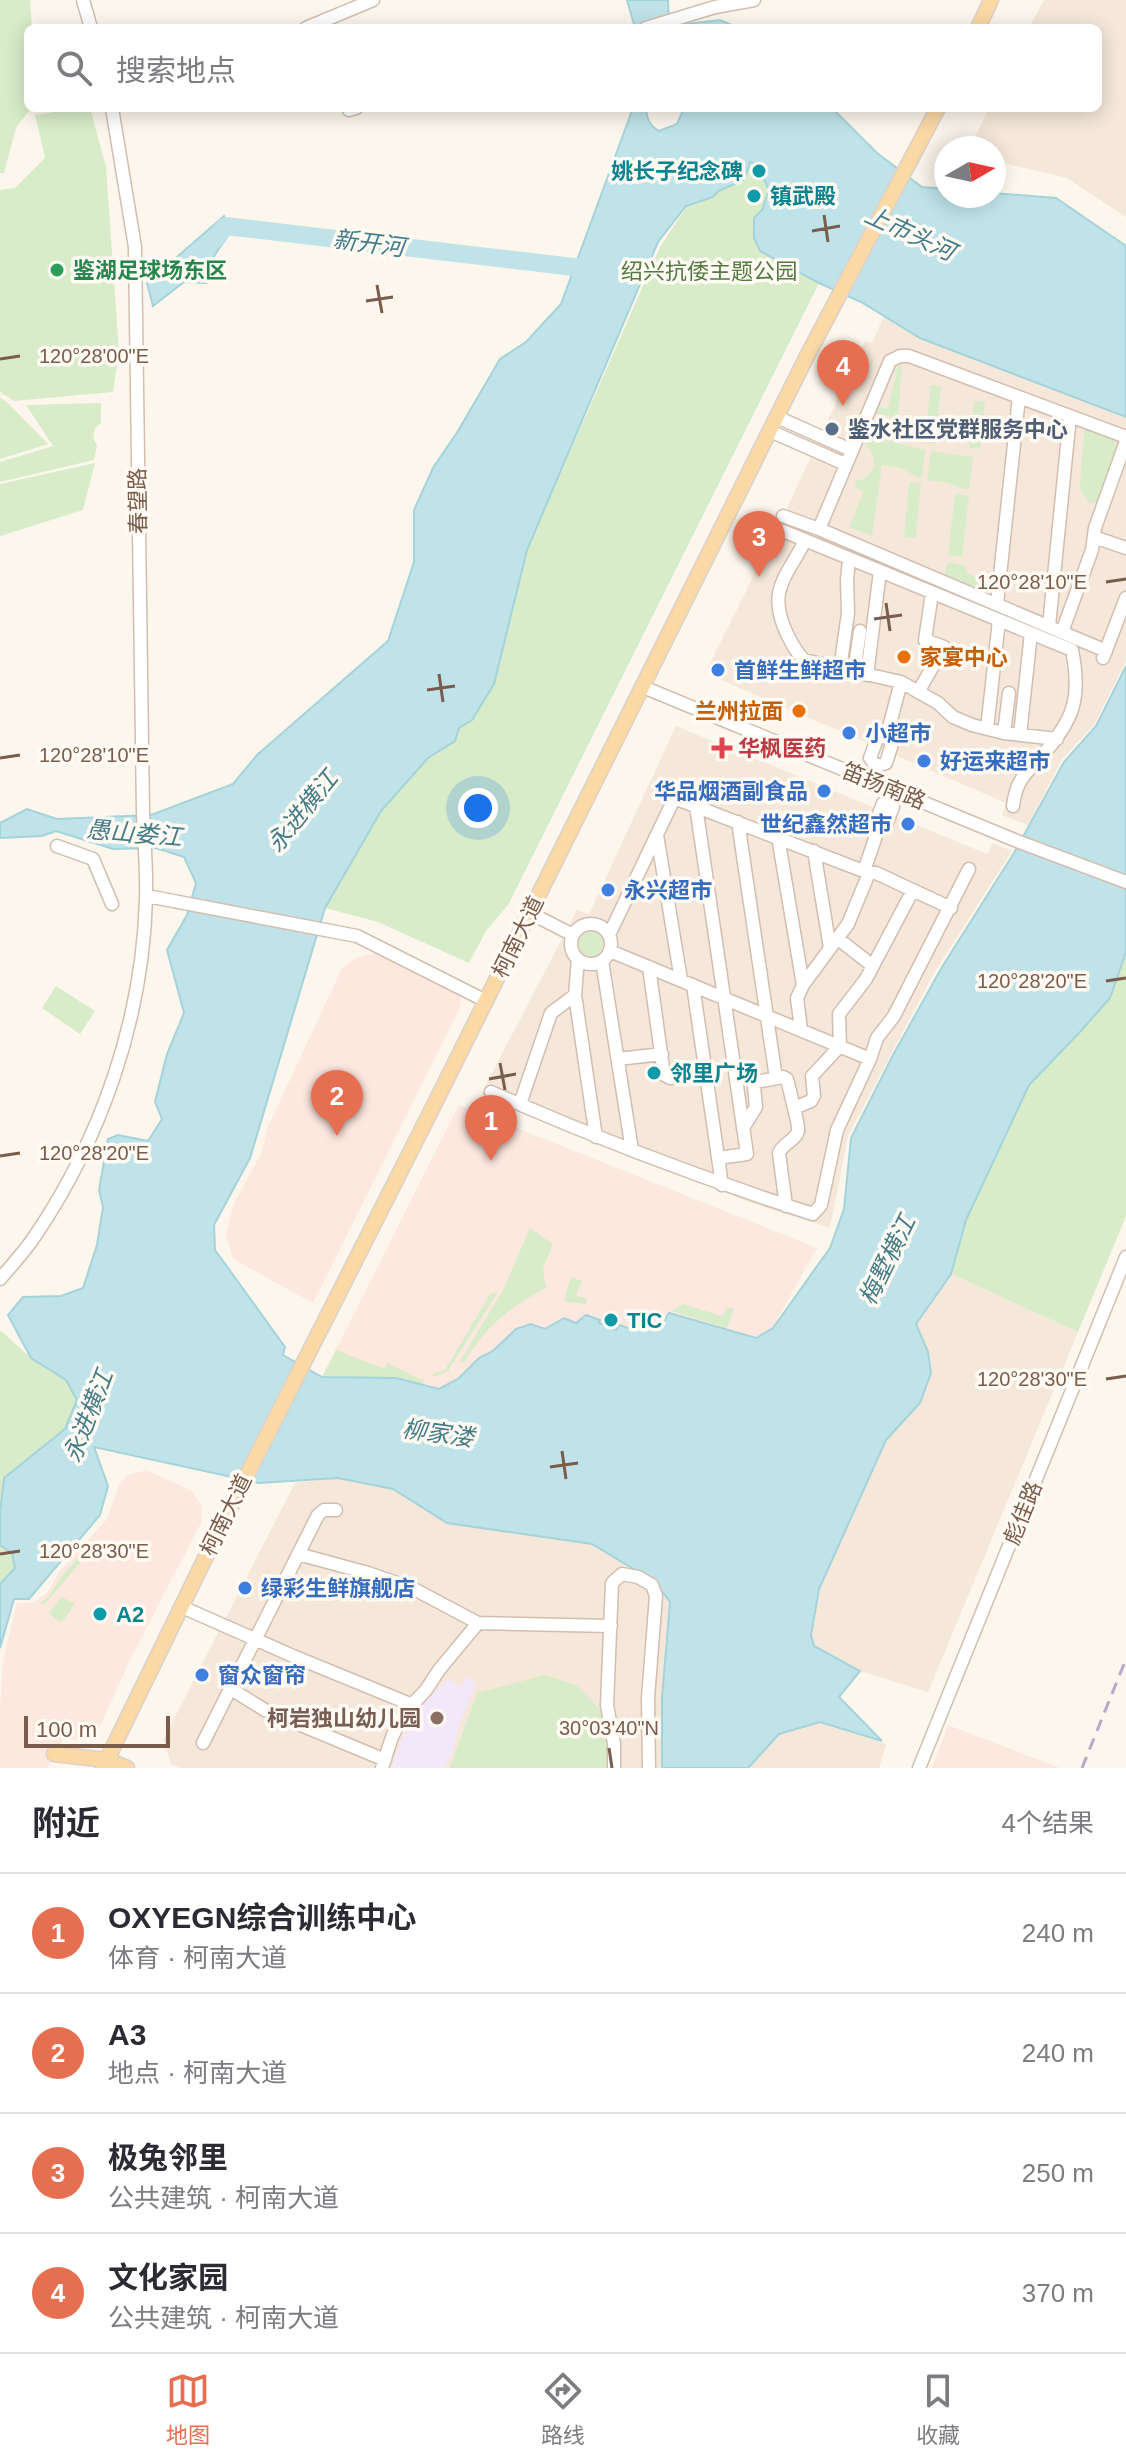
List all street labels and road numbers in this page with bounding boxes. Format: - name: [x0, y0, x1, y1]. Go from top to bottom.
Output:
- street label: 春望路: [125, 468, 151, 534]
- street label: 笛扬南路: [839, 758, 929, 814]
- street label: 柯南大道: [487, 892, 549, 982]
- street label: 柯南大道: [195, 1470, 257, 1560]
- street label: 彪佳路: [999, 1478, 1047, 1548]

